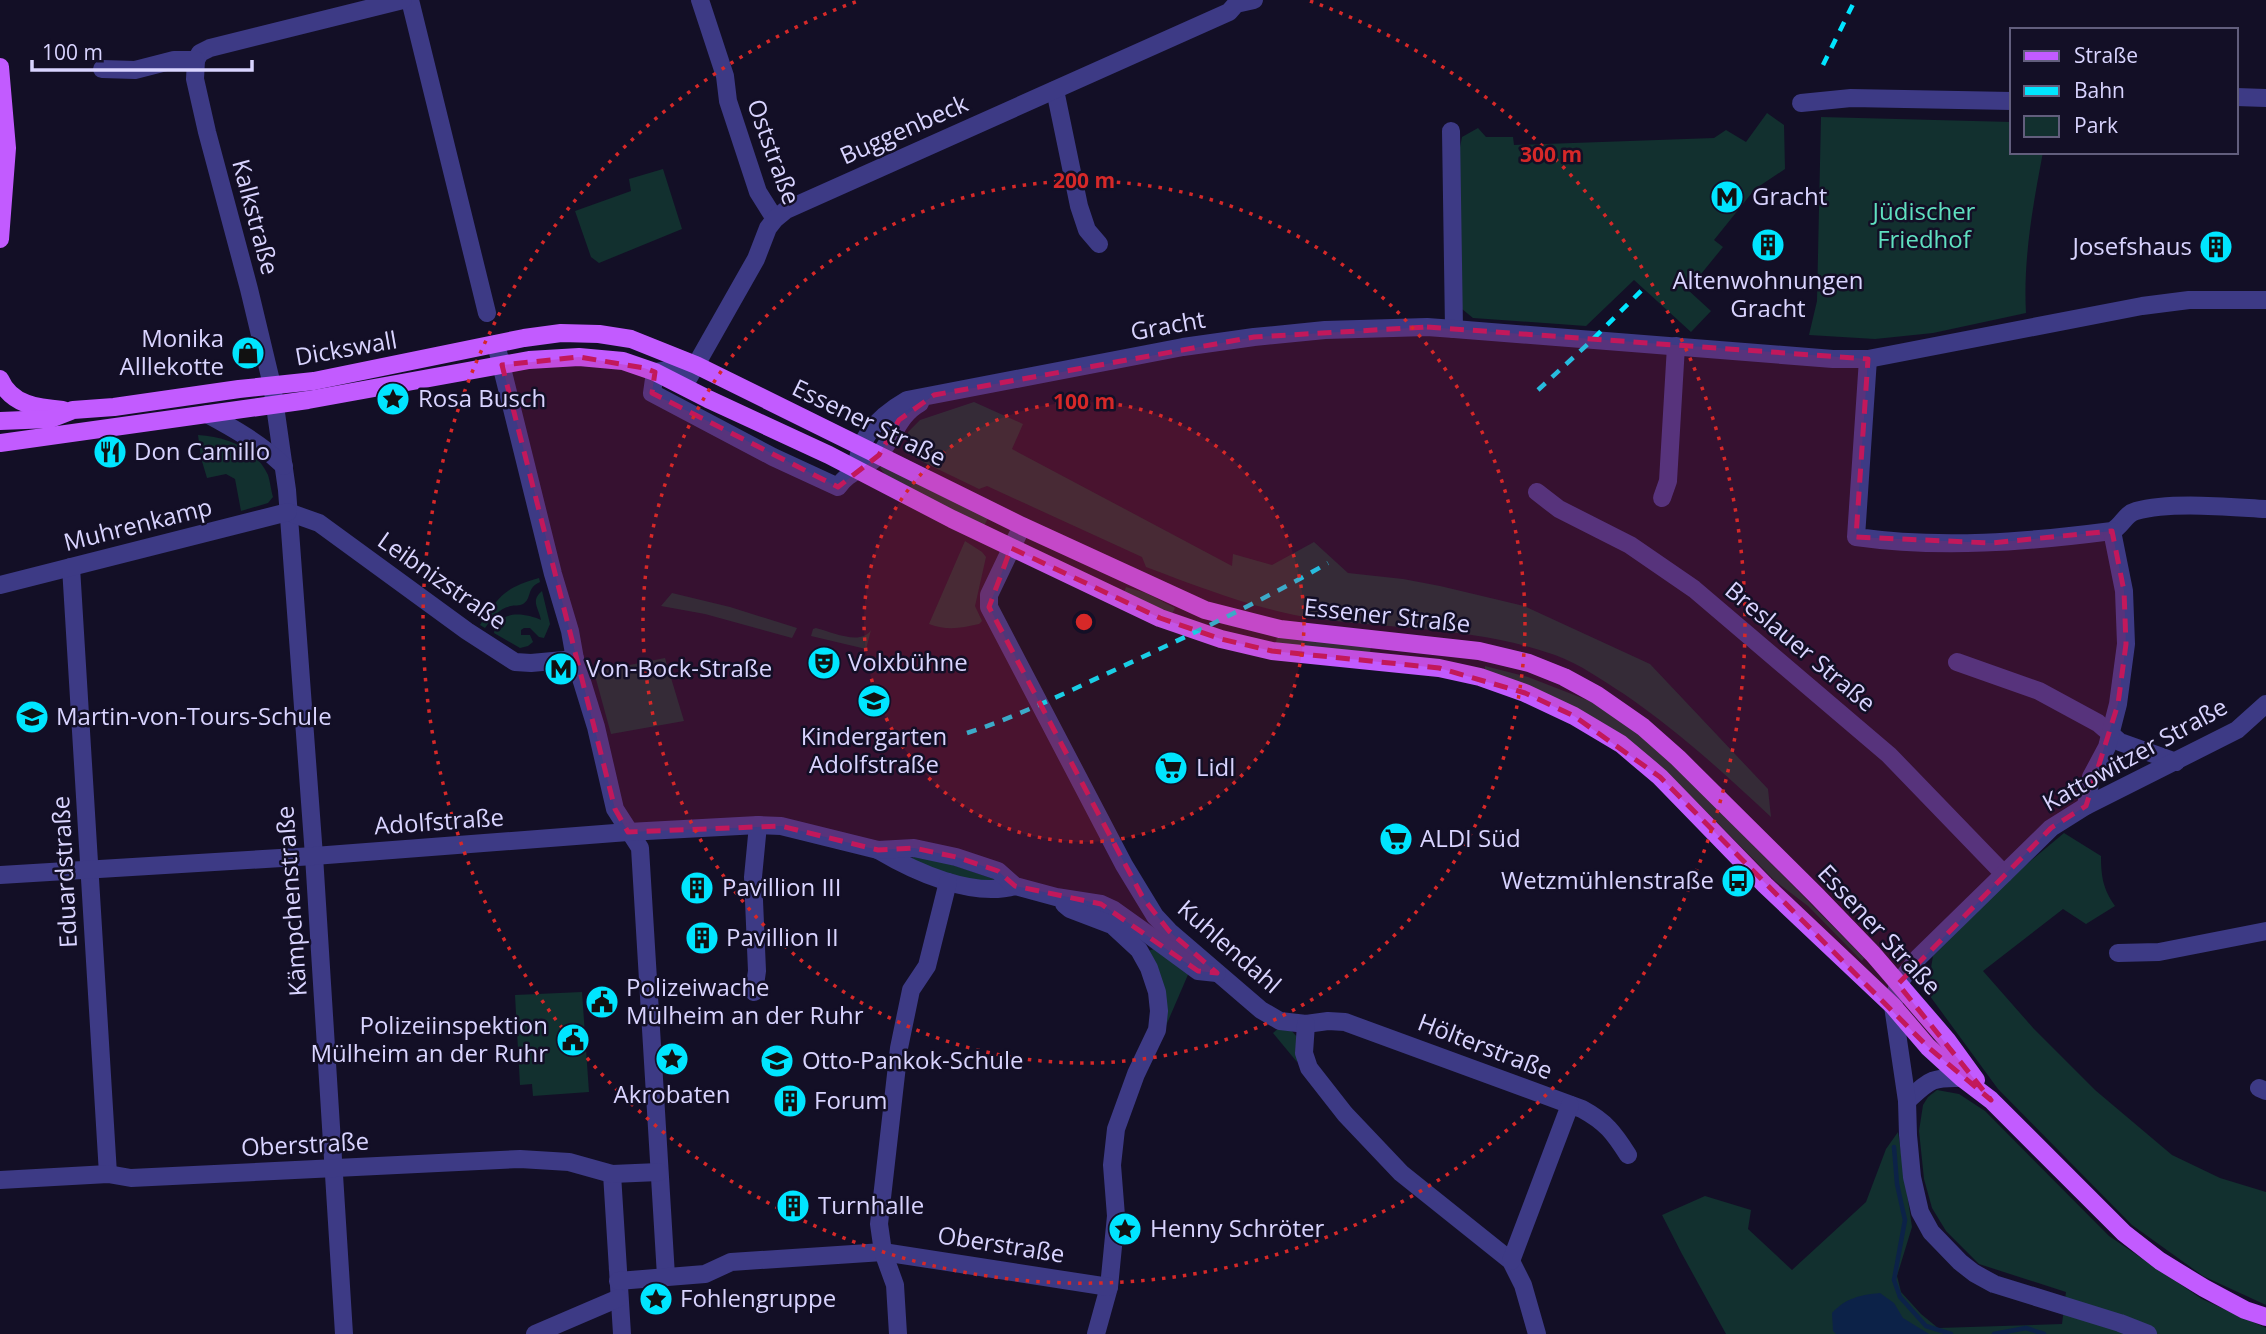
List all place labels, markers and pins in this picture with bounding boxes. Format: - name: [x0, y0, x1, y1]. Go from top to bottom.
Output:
- metro station icon: Gracht: [1708, 178, 1746, 216]
- place label: Gracht: [1752, 179, 1827, 212]
- building icon: Altenwohnungen Gracht: [1749, 226, 1787, 264]
- building icon: Josefshaus: [2197, 228, 2235, 266]
- place label: Josefshaus: [2070, 229, 2192, 262]
- place label: Altenwohnungen Gracht: [1672, 263, 1864, 324]
- place label: Monika Alllekotte: [120, 321, 224, 382]
- shop icon: Monika Alllekotte: [229, 334, 267, 372]
- place icon: Rosa Busch: [374, 380, 412, 418]
- place label: Rosa Busch: [418, 381, 546, 414]
- restaurant icon: Don Camillo: [91, 433, 129, 471]
- place label: Don Camillo: [134, 434, 270, 467]
- centre of rings: [1072, 610, 1096, 634]
- theatre icon: Volxbühne: [805, 644, 843, 682]
- place label: Volxbühne: [848, 645, 968, 678]
- metro station icon: Von-Bock-Straße: [542, 650, 580, 688]
- place label: Von-Bock-Straße: [586, 651, 772, 684]
- school or university icon: Kindergarten Adolfstraße: [855, 682, 893, 720]
- school or university icon: Martin-von-Tours-Schule: [13, 698, 51, 736]
- place label: Martin-von-Tours-Schule: [56, 699, 332, 732]
- place label: Kindergarten Adolfstraße: [801, 719, 947, 780]
- supermarket icon: Lidl: [1152, 749, 1190, 787]
- place label: Lidl: [1196, 750, 1235, 783]
- supermarket icon: ALDI Süd: [1377, 820, 1415, 858]
- place label: ALDI Süd: [1420, 821, 1521, 854]
- bus stop icon: Wetzmühlenstraße: [1719, 862, 1757, 900]
- place label: Wetzmühlenstraße: [1501, 863, 1714, 896]
- building icon: Pavillion III: [678, 869, 716, 907]
- place label: Pavillion III: [722, 870, 842, 903]
- building icon: Pavillion II: [683, 919, 721, 957]
- place label: Pavillion II: [726, 920, 839, 953]
- place label: Polizeiwache Mülheim an der Ruhr: [626, 970, 864, 1031]
- public building icon: Polizeiwache Mülheim an der Ruhr: [583, 983, 621, 1021]
- place label: Polizeiinspektion Mülheim an der Ruhr: [310, 1008, 548, 1069]
- public building icon: Polizeiinspektion Mülheim an der Ruhr: [554, 1021, 592, 1059]
- place icon: Akrobaten: [653, 1040, 691, 1078]
- school or university icon: Otto-Pankok-Schule: [758, 1042, 796, 1080]
- place label: Otto-Pankok-Schule: [802, 1043, 1023, 1076]
- place label: Akrobaten: [614, 1077, 730, 1110]
- building icon: Forum: [771, 1082, 809, 1120]
- place label: Forum: [814, 1083, 888, 1116]
- building icon: Turnhalle: [774, 1187, 812, 1225]
- place label: Turnhalle: [818, 1188, 924, 1221]
- place icon: Henny Schröter: [1106, 1210, 1144, 1248]
- place label: Henny Schröter: [1150, 1211, 1325, 1244]
- place icon: Fohlengruppe: [637, 1280, 675, 1318]
- place label: Fohlengruppe: [680, 1281, 836, 1314]

